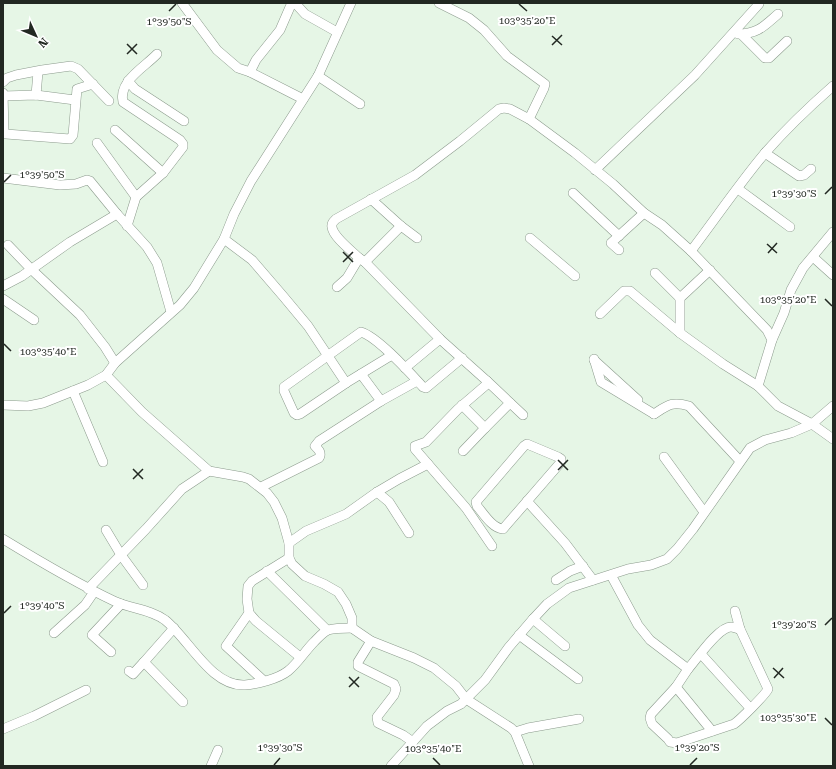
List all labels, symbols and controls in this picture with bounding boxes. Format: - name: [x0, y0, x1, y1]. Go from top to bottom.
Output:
- text: 103°35'20"E: [499, 15, 555, 26]
- north arrow: [16, 16, 56, 56]
- text: 1°39'50"S: [146, 16, 192, 27]
- text: N: [35, 35, 50, 51]
- text: 1°39'50"S: [19, 169, 65, 180]
- text: 1°39'30"S: [771, 188, 817, 199]
- text: 103°35'20"E: [760, 294, 816, 305]
- text: 103°35'40"E: [20, 346, 76, 357]
- text: 1°39'40"S: [19, 600, 65, 611]
- text: 1°39'20"S: [771, 619, 817, 630]
- text: 103°35'30"E: [760, 712, 816, 723]
- text: 1°39'30"S: [257, 742, 303, 753]
- text: 1°39'20"S: [674, 742, 720, 753]
- text: 103°35'40"E: [405, 743, 461, 754]

